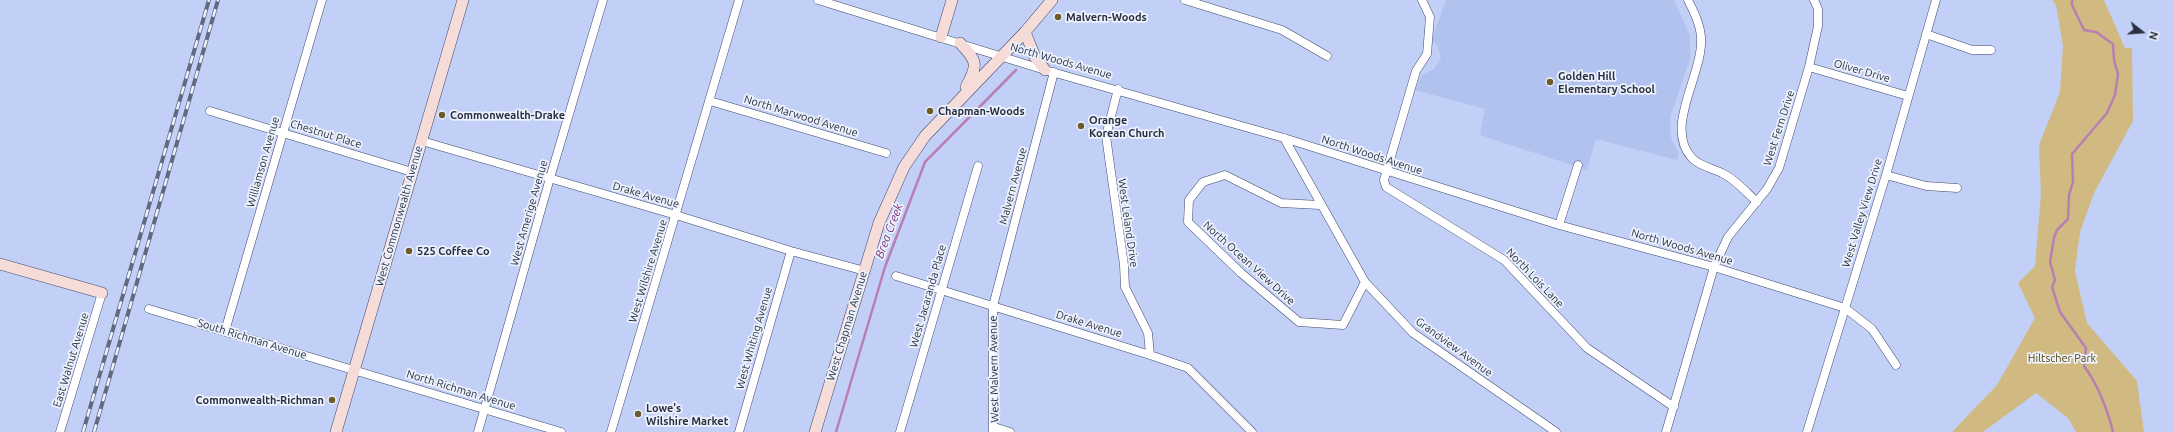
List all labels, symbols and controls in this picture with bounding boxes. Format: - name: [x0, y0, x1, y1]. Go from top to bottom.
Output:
- place label: Malvern-Woods: [1066, 10, 1147, 24]
- marker: Malvern-Woods: [1053, 12, 1063, 22]
- north arrow: [2122, 12, 2162, 52]
- text: N: [2147, 30, 2160, 41]
- street label: North Woods Avenue: [1009, 40, 1113, 82]
- street label: Oliver Drive: [1832, 57, 1892, 85]
- place label: Golden Hill Elementary School: [1558, 69, 1655, 95]
- marker: Golden Hill Elementary School: [1545, 77, 1555, 87]
- street label: West Fern Drive: [1761, 89, 1797, 167]
- street label: North Marwood Avenue: [742, 92, 860, 140]
- place label: Chapman-Woods: [938, 104, 1025, 118]
- marker: Chapman-Woods: [925, 106, 935, 116]
- place label: Commonwealth-Drake: [450, 108, 565, 122]
- marker: Commonwealth-Drake: [437, 110, 447, 120]
- place label: Orange Korean Church: [1089, 113, 1165, 139]
- street label: Williamson Avenue: [244, 115, 282, 209]
- street label: Chestnut Place: [289, 117, 363, 151]
- marker: Orange Korean Church: [1076, 121, 1086, 131]
- street label: North Woods Avenue: [1320, 132, 1424, 178]
- street label: West Commonwealth Avenue: [373, 144, 425, 288]
- street label: Malvern Avenue: [996, 146, 1030, 226]
- street label: West Valley View Drive: [1839, 157, 1885, 269]
- street label: West Amerige Avenue: [508, 159, 550, 267]
- street label: West Leland Drive: [1115, 178, 1141, 268]
- street label: Drake Avenue: [611, 179, 681, 211]
- water label: Brea Creek: [872, 202, 906, 260]
- street label: West Wilshire Avenue: [626, 218, 670, 324]
- street label: North Ocean View Drive: [1200, 218, 1298, 308]
- street label: North Woods Avenue: [1630, 226, 1734, 268]
- street label: West Jacaranda Place: [907, 243, 949, 349]
- place label: 525 Coffee Co: [417, 244, 490, 258]
- marker: 525 Coffee Co: [404, 246, 414, 256]
- street label: North Lois Lane: [1503, 246, 1567, 310]
- street label: West Chapman Avenue: [824, 270, 870, 382]
- street label: West Whiting Avenue: [733, 285, 775, 391]
- street label: Drake Avenue: [1054, 308, 1124, 340]
- street label: East Walnut Avenue: [50, 311, 92, 409]
- street label: West Malvern Avenue: [986, 315, 1002, 423]
- street label: Grandview Avenue: [1413, 315, 1495, 379]
- street label: South Richman Avenue: [196, 316, 308, 362]
- park label: Hiltscher Park: [2028, 351, 2096, 365]
- street label: North Richman Avenue: [405, 367, 517, 413]
- place label: Commonwealth-Richman: [196, 393, 324, 407]
- marker: Commonwealth-Richman: [327, 395, 337, 405]
- place label: Lowe's Wilshire Market: [646, 401, 728, 427]
- marker: Lowe's Wilshire Market: [633, 409, 643, 419]

